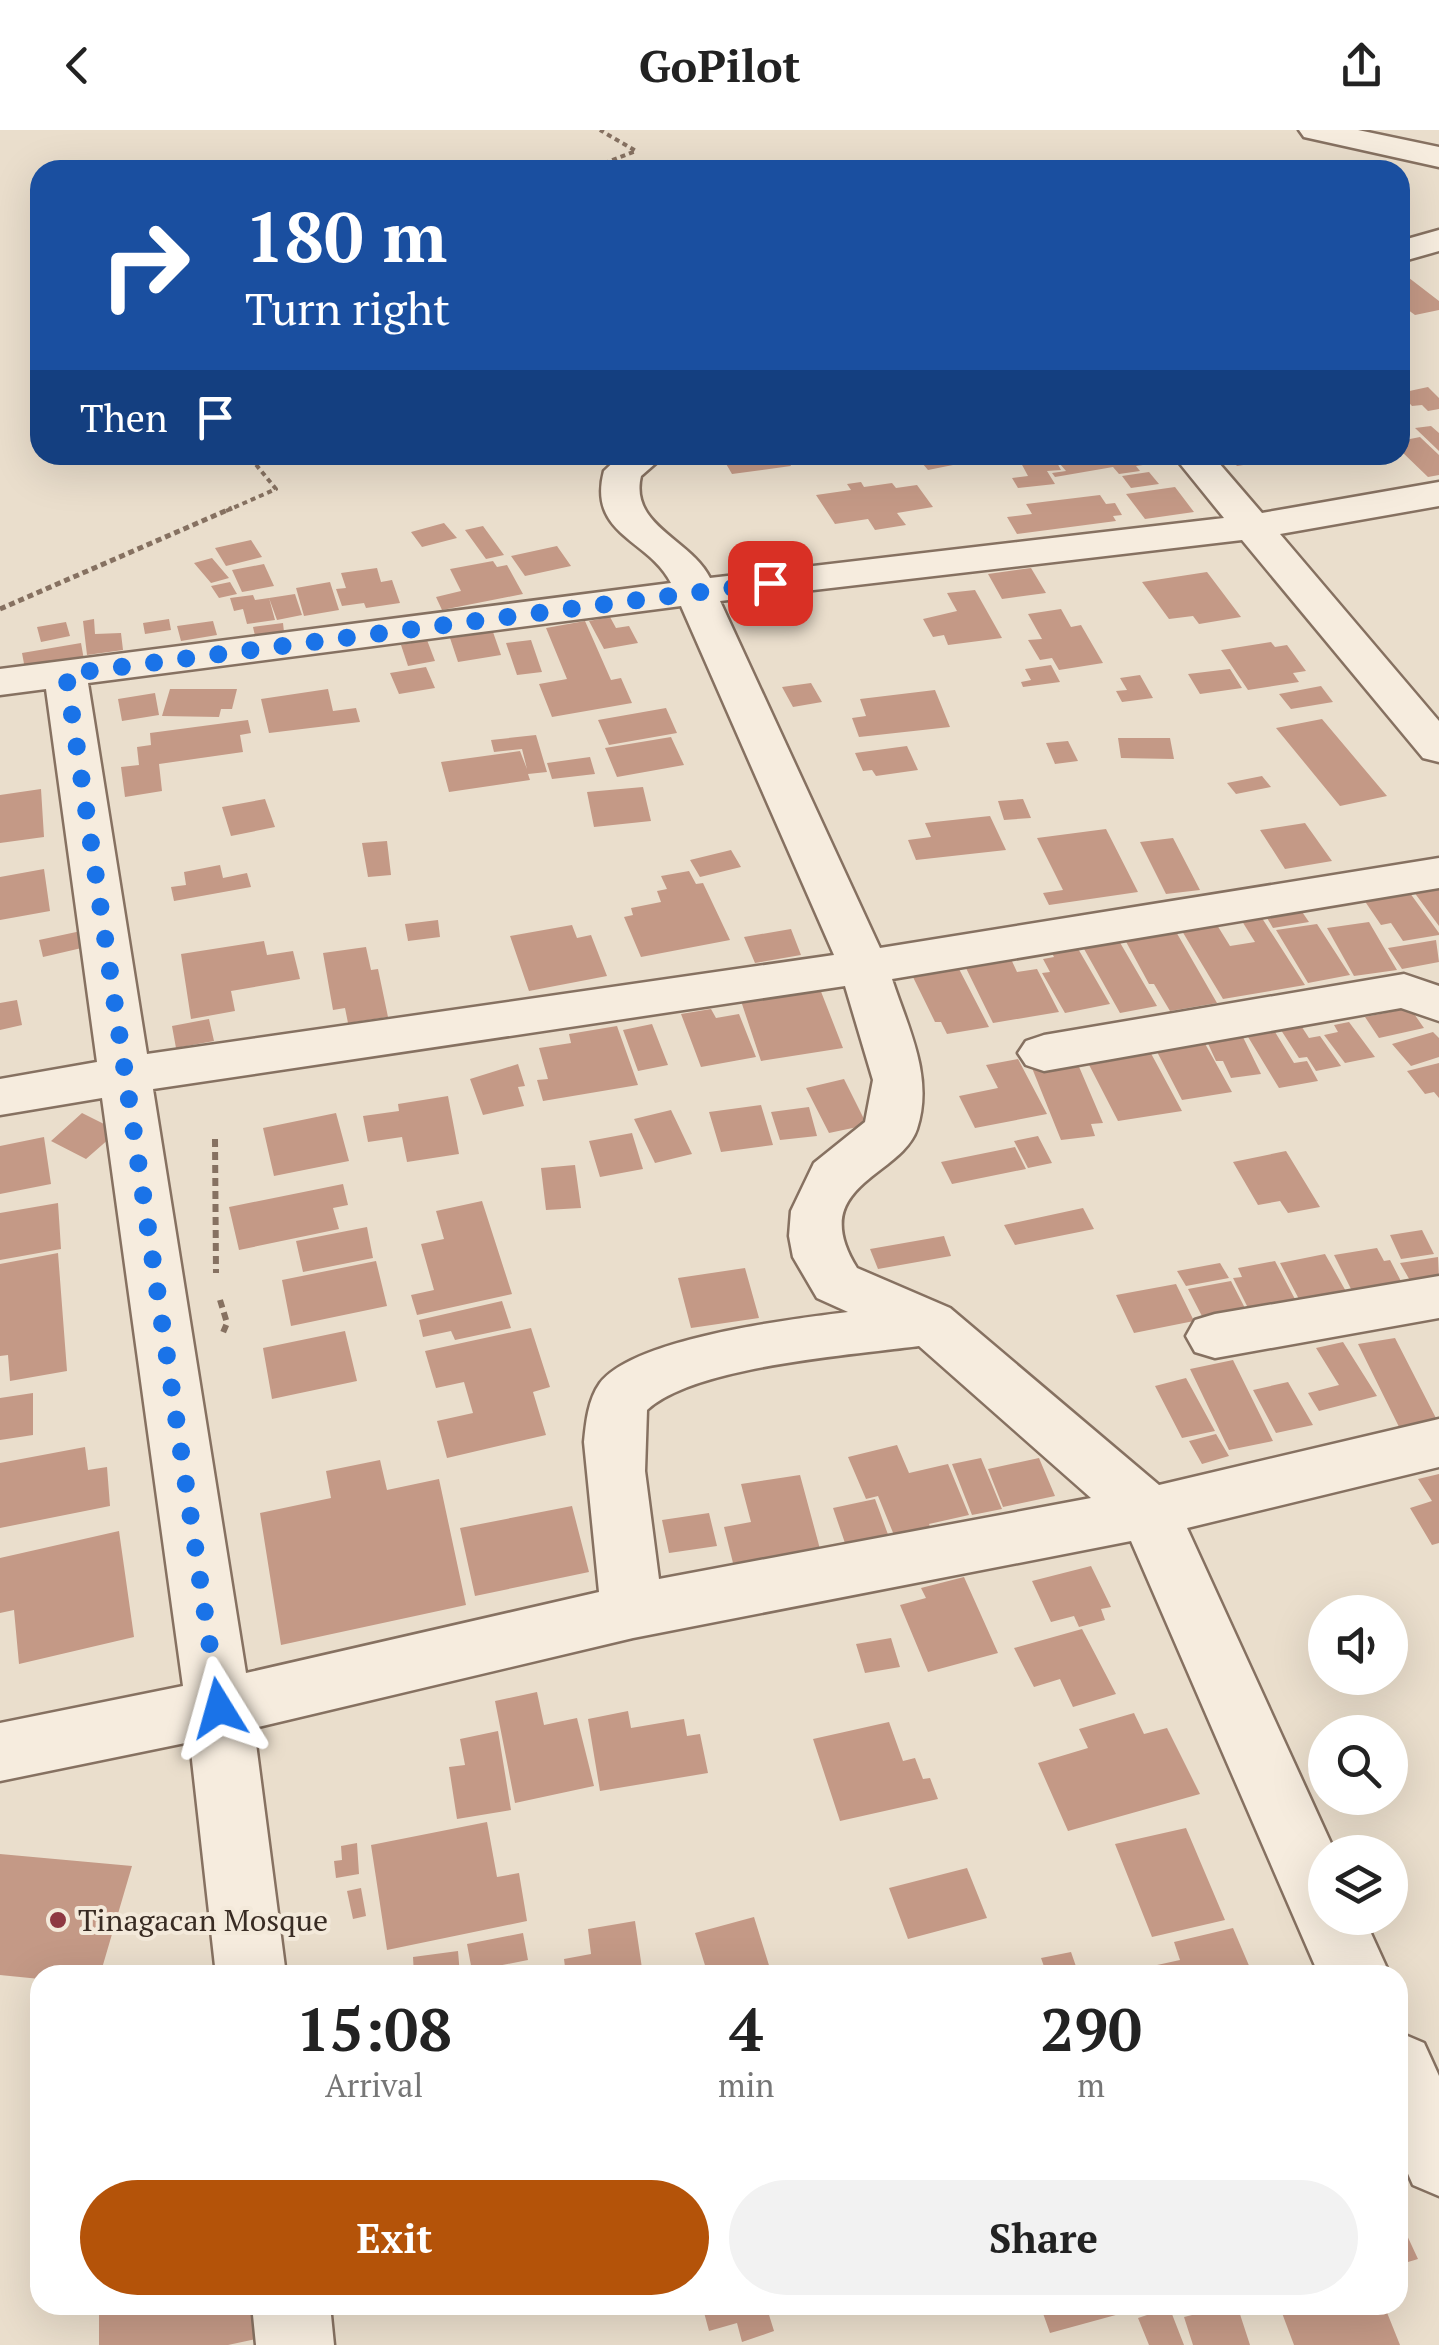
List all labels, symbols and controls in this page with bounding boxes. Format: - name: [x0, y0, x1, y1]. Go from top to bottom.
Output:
- text: GoPilot: [639, 35, 800, 95]
- icon: back: [50, 38, 105, 93]
- icon: share: [1334, 38, 1389, 93]
- text: 180 m: [245, 189, 447, 282]
- icon: right: [80, 200, 210, 330]
- text: Turn right: [245, 278, 450, 338]
- icon: arrive: [188, 390, 243, 445]
- text: Then: [80, 393, 168, 443]
- pin: [728, 541, 813, 626]
- icon: arrive: [743, 556, 798, 611]
- map controls: [1308, 1595, 1408, 1935]
- button: sound: [1308, 1595, 1408, 1695]
- position arrow: [167, 1656, 271, 1760]
- button: search: [1308, 1715, 1408, 1815]
- button: layers: [1308, 1835, 1408, 1935]
- place label: Tinagacan Mosque: [78, 1900, 328, 1940]
- marker: Tinagacan Mosque: [47, 1909, 69, 1931]
- text: 15:08: [296, 1989, 452, 2068]
- text: 4: [729, 1989, 763, 2068]
- text: 290: [1040, 1989, 1142, 2068]
- text: Arrival: [325, 2064, 423, 2106]
- text: min: [718, 2064, 774, 2106]
- text: m: [1077, 2064, 1105, 2106]
- button: Exit: [80, 2180, 709, 2295]
- button: Share: [729, 2180, 1358, 2295]

